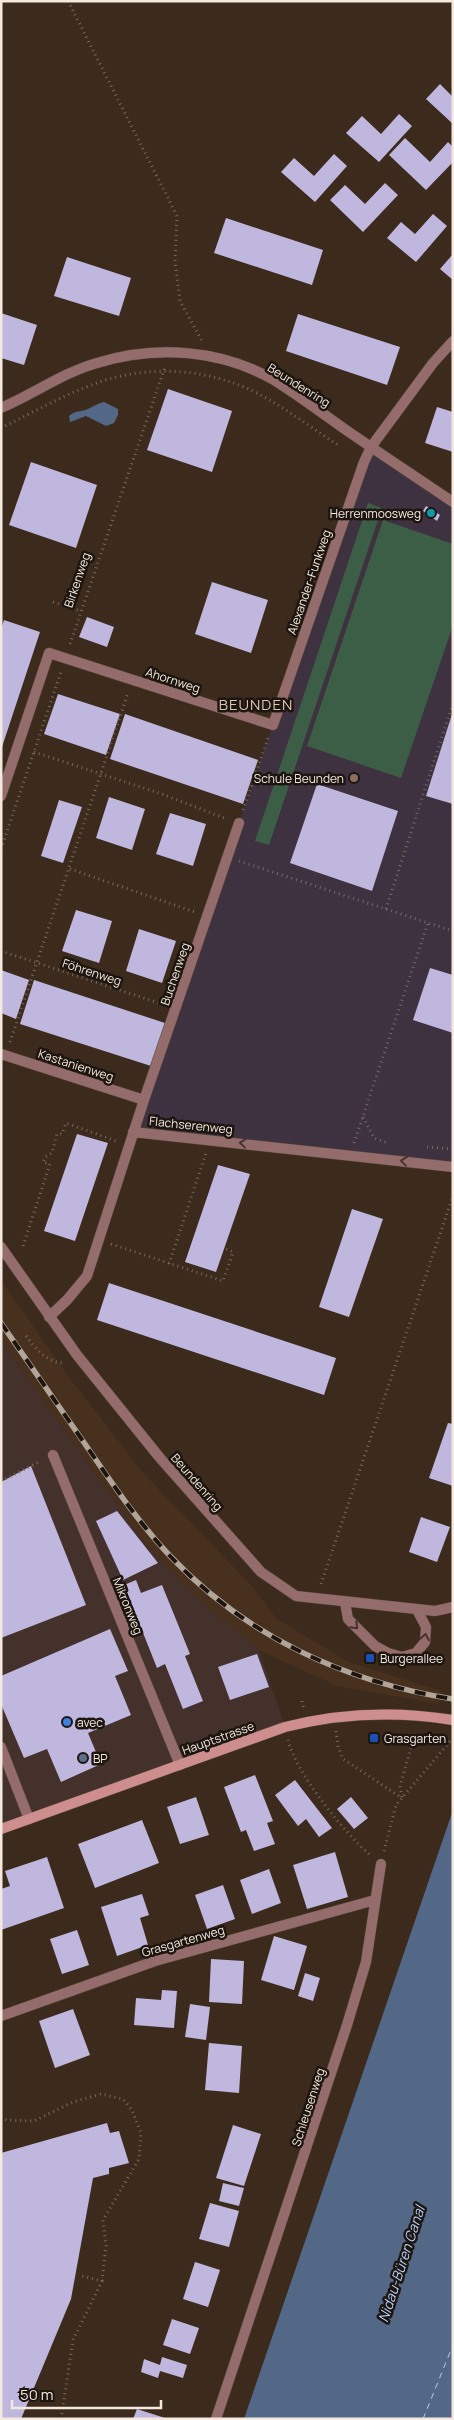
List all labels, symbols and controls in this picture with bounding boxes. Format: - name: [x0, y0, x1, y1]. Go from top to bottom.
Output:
- street label: Beundenring: [264, 359, 334, 411]
- place label: Herrenmoosweg: [330, 505, 421, 522]
- marker: Herrenmoosweg: [425, 507, 437, 519]
- street label: Alexander-Funkweg: [283, 527, 335, 637]
- street label: Birkenweg: [60, 550, 94, 610]
- street label: Ahornweg: [144, 663, 202, 697]
- district label: BEUNDEN: [219, 694, 293, 715]
- place label: Schule Beunden: [254, 770, 344, 787]
- marker: Schule Beunden: [348, 772, 360, 784]
- street label: Buchenweg: [156, 940, 194, 1008]
- street label: Föhrenweg: [60, 954, 124, 990]
- street label: Kastanienweg: [36, 1045, 116, 1085]
- street label: Flachserenweg: [148, 1112, 234, 1138]
- one-way arrow: [239, 1138, 247, 1149]
- one-way arrow: [400, 1156, 408, 1167]
- street label: Beundenring: [167, 1450, 227, 1514]
- street label: Mikronweg: [109, 1575, 147, 1637]
- one-way arrow: [349, 1620, 358, 1629]
- one-way arrow: [419, 1632, 429, 1641]
- place label: Burgerallee: [380, 1650, 443, 1667]
- marker: Burgerallee: [364, 1652, 376, 1664]
- place label: avec: [77, 1714, 103, 1731]
- marker: avec: [61, 1716, 73, 1728]
- street label: Hauptstrasse: [180, 1717, 256, 1759]
- place label: Grasgarten: [384, 1730, 446, 1747]
- marker: Grasgarten: [368, 1732, 380, 1744]
- place label: BP: [93, 1750, 108, 1767]
- marker: BP: [77, 1752, 89, 1764]
- street label: Grasgartenweg: [140, 1921, 226, 1961]
- street label: Schleusenweg: [287, 2066, 329, 2148]
- water label: Nidau-Büren Canal: [373, 2202, 429, 2325]
- scale bar: [12, 2378, 161, 2410]
- text: 50 m: [20, 2384, 54, 2405]

